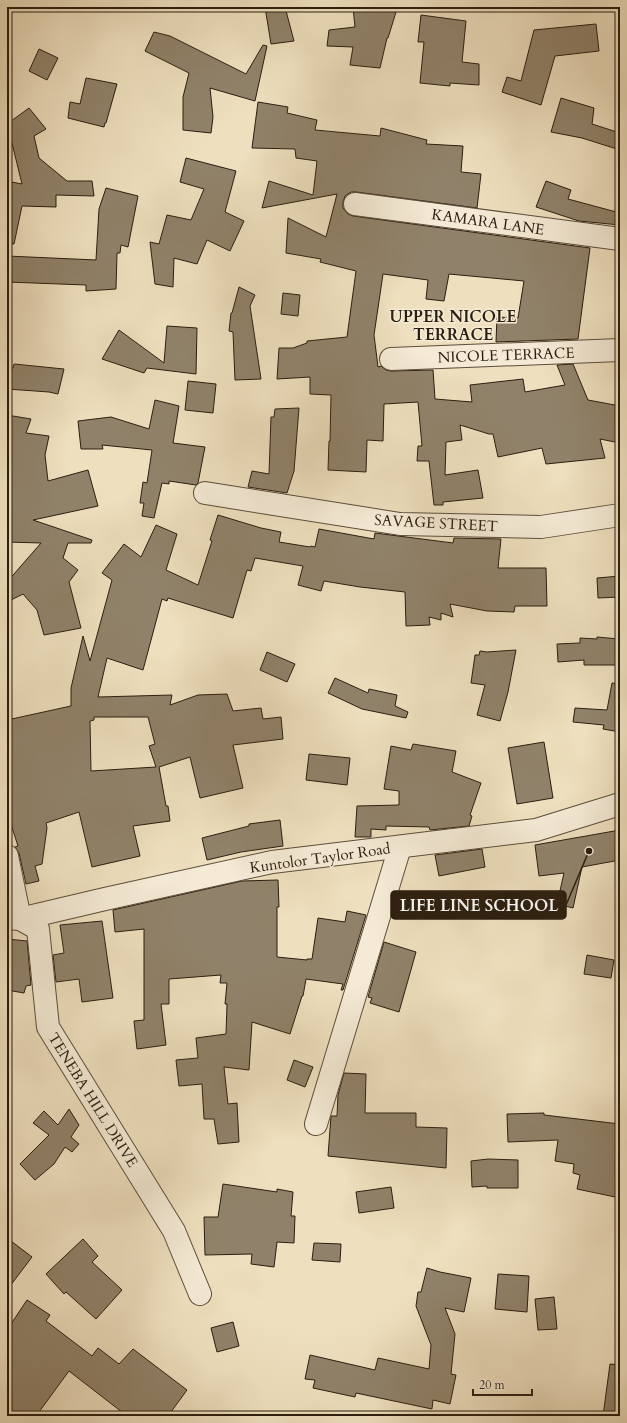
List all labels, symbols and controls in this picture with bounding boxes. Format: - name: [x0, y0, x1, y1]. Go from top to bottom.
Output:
- street label: KAMARA LANE: [430, 204, 546, 240]
- district label: UPPER NICOLE TERRACE: [390, 306, 516, 346]
- street label: NICOLE TERRACE: [437, 343, 575, 367]
- street label: SAVAGE STREET: [374, 510, 498, 536]
- street label: Kuntolor Taylor Road: [248, 838, 392, 878]
- callout: LIFE LINE SCHOOL: [391, 891, 566, 919]
- text: LIFE LINE SCHOOL: [400, 895, 559, 917]
- street label: TENEBA HILL DRIVE: [43, 1029, 143, 1171]
- scale bar: [473, 1371, 532, 1397]
- text: 20 m: [479, 1377, 506, 1393]

